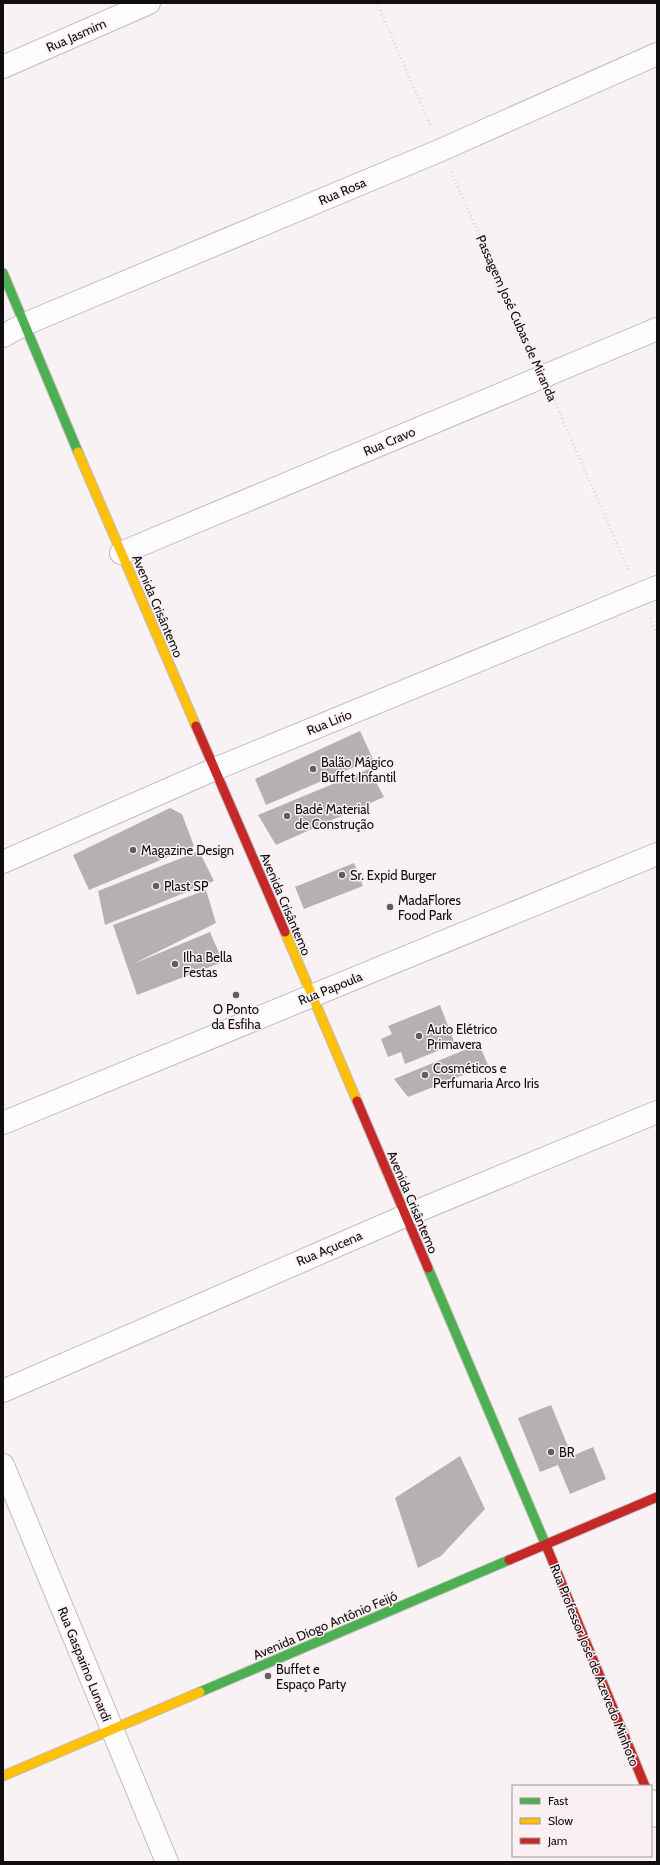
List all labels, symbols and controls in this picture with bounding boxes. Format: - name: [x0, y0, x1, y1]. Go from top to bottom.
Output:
- street label: Rua Jasmim: [43, 15, 109, 55]
- street label: Rua Rosa: [316, 174, 369, 208]
- street label: Passagem José Cubas de Miranda: [473, 232, 561, 404]
- street label: Rua Cravo: [361, 423, 417, 459]
- street label: Avenida Crisântemo: [129, 552, 187, 660]
- street label: Rua Lirio: [304, 706, 354, 738]
- place label: Balão Mágico Buffet Infantil: [321, 754, 396, 785]
- marker: Balão Mágico Buffet Infantil: [308, 764, 318, 774]
- place label: Badê Material de Construção: [295, 801, 374, 832]
- marker: Badê Material de Construção: [282, 811, 292, 821]
- place label: Magazine Design: [141, 842, 234, 858]
- marker: Magazine Design: [128, 845, 138, 855]
- street label: Avenida Crisântemo: [257, 850, 315, 958]
- place label: Sr. Expid Burger: [350, 867, 437, 883]
- marker: Sr. Expid Burger: [337, 870, 347, 880]
- place label: Plast SP: [164, 878, 209, 894]
- marker: Plast SP: [151, 881, 161, 891]
- place label: MadaFlores Food Park: [398, 892, 462, 923]
- marker: MadaFlores Food Park: [385, 902, 395, 912]
- place label: Ilha Bella Festas: [183, 949, 233, 980]
- marker: Ilha Bella Festas: [170, 959, 180, 969]
- street label: Rua Papoula: [296, 968, 365, 1008]
- marker: O Ponto da Esfiha: [231, 990, 241, 1000]
- place label: O Ponto da Esfiha: [211, 1001, 261, 1032]
- place label: Auto Elétrico Primavera: [427, 1021, 497, 1052]
- marker: Auto Elétrico Primavera: [414, 1031, 424, 1041]
- place label: Cosméticos e Perfumaria Arco Iris: [433, 1060, 540, 1091]
- marker: Cosméticos e Perfumaria Arco Iris: [420, 1070, 430, 1080]
- street label: Avenida Crisântemo: [384, 1148, 442, 1256]
- street label: Rua Açucena: [294, 1227, 365, 1269]
- place label: BR: [559, 1444, 575, 1460]
- marker: BR: [546, 1447, 556, 1457]
- street label: Rua Professor José de Azevedo Minhoto: [547, 1562, 643, 1768]
- street label: Avenida Diogo Antônio Feijó: [251, 1587, 400, 1664]
- street label: Rua Gasparino Lunardi: [55, 1604, 115, 1724]
- place label: Buffet e Espaço Party: [276, 1661, 347, 1692]
- marker: Buffet e Espaço Party: [263, 1671, 273, 1681]
- legend: [512, 1785, 652, 1857]
- text: Fast: [548, 1793, 568, 1808]
- text: Slow: [548, 1813, 573, 1828]
- text: Jam: [547, 1833, 567, 1848]

